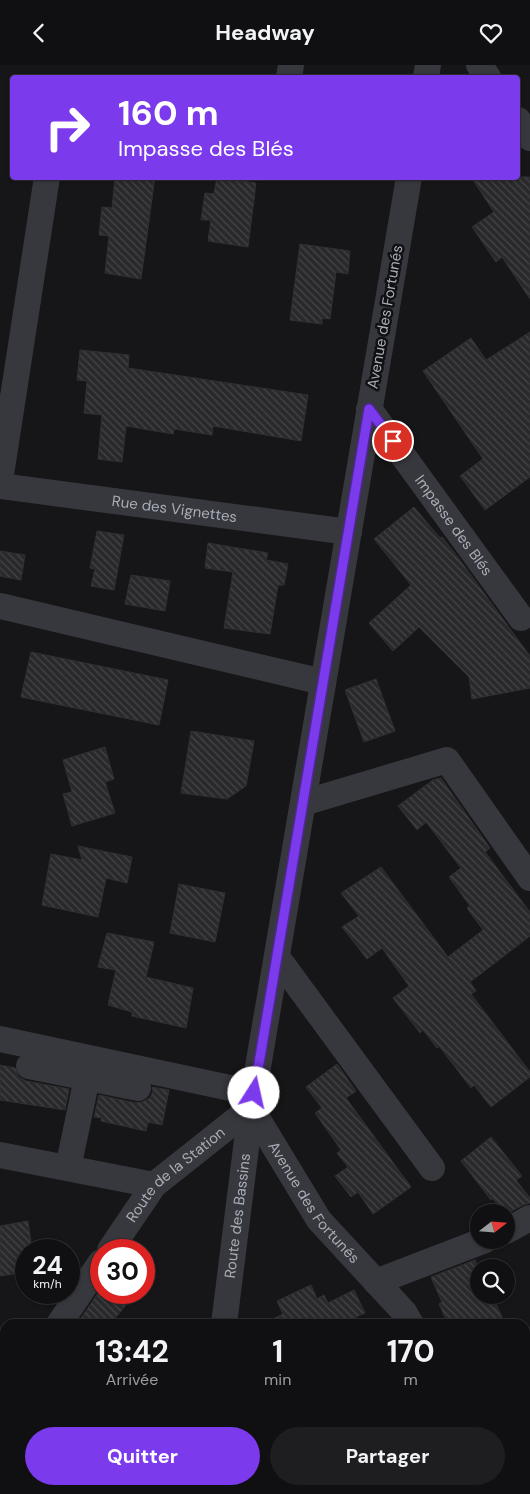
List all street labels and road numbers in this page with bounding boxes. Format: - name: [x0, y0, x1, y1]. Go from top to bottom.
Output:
- street label: Avenue des Fortunés: [363, 244, 407, 390]
- street label: Impasse des Blés: [410, 471, 497, 580]
- street label: Rue des Vignettes: [111, 491, 238, 527]
- street label: Route de la Station: [122, 1122, 229, 1226]
- street label: Avenue des Fortunés: [264, 1138, 364, 1268]
- street label: Route des Bassins: [220, 1152, 255, 1279]

